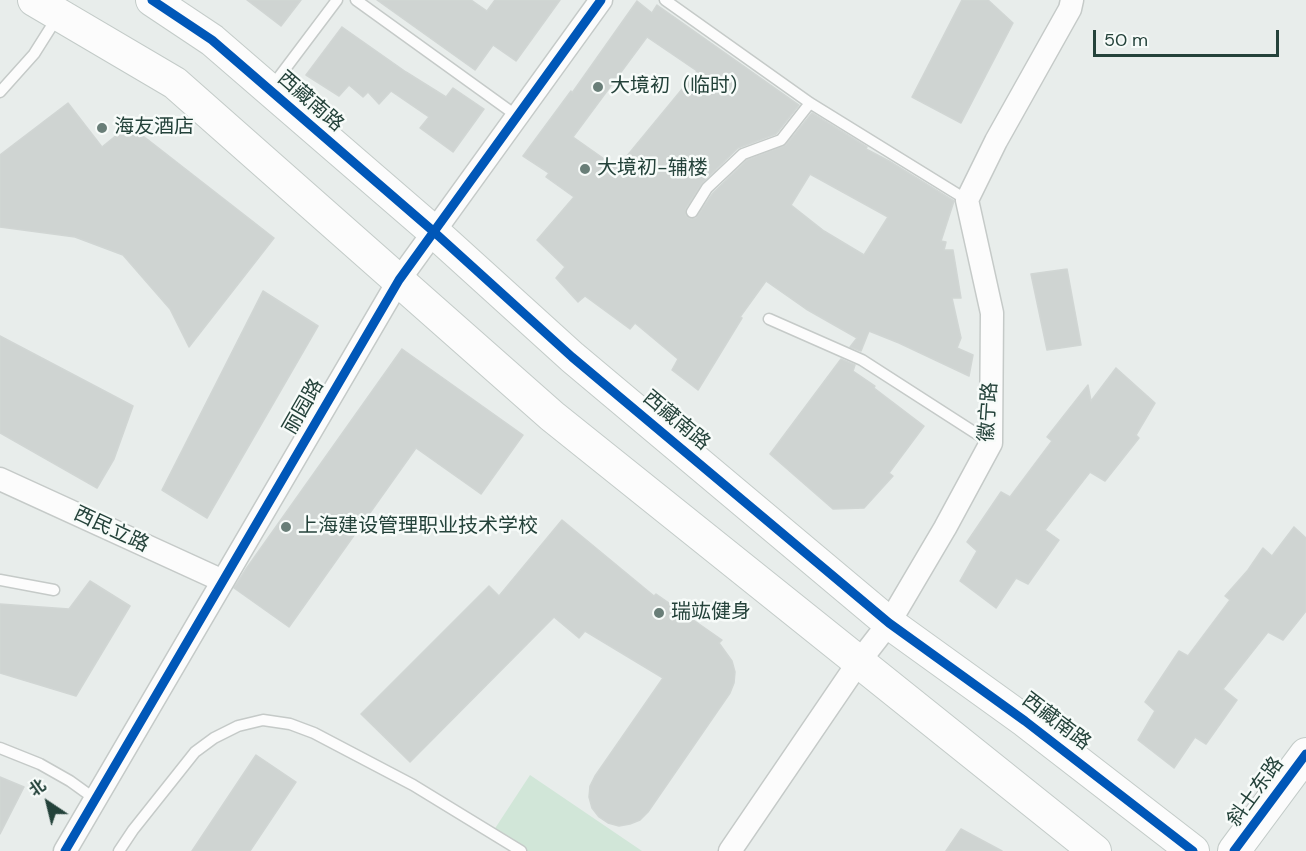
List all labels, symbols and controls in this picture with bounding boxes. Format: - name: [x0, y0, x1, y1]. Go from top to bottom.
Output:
- scale bar: [1096, 18, 1282, 56]
- text: 50 m: [1104, 28, 1148, 52]
- street label: 西藏南路: [272, 67, 348, 137]
- place label: 大境初（临时）: [610, 75, 750, 99]
- marker: 大境初（临时）: [591, 80, 605, 94]
- place label: 海友酒店: [114, 116, 194, 140]
- marker: 海友酒店: [95, 121, 109, 135]
- place label: 大境初-辅楼: [597, 157, 708, 181]
- marker: 大境初-辅楼: [578, 162, 592, 176]
- street label: 丽园路: [279, 375, 329, 439]
- street label: 徽宁路: [975, 381, 1003, 443]
- street label: 西藏南路: [638, 386, 714, 456]
- street label: 西民立路: [70, 502, 152, 558]
- place label: 上海建设管理职业技术学校: [298, 515, 538, 539]
- marker: 上海建设管理职业技术学校: [279, 520, 293, 534]
- place label: 瑞竑健身: [671, 601, 751, 625]
- marker: 瑞竑健身: [652, 606, 666, 620]
- street label: 西藏南路: [1017, 688, 1095, 756]
- street label: 斜土东路: [1223, 753, 1289, 831]
- north arrow: [18, 773, 78, 833]
- text: 北: [25, 775, 50, 801]

